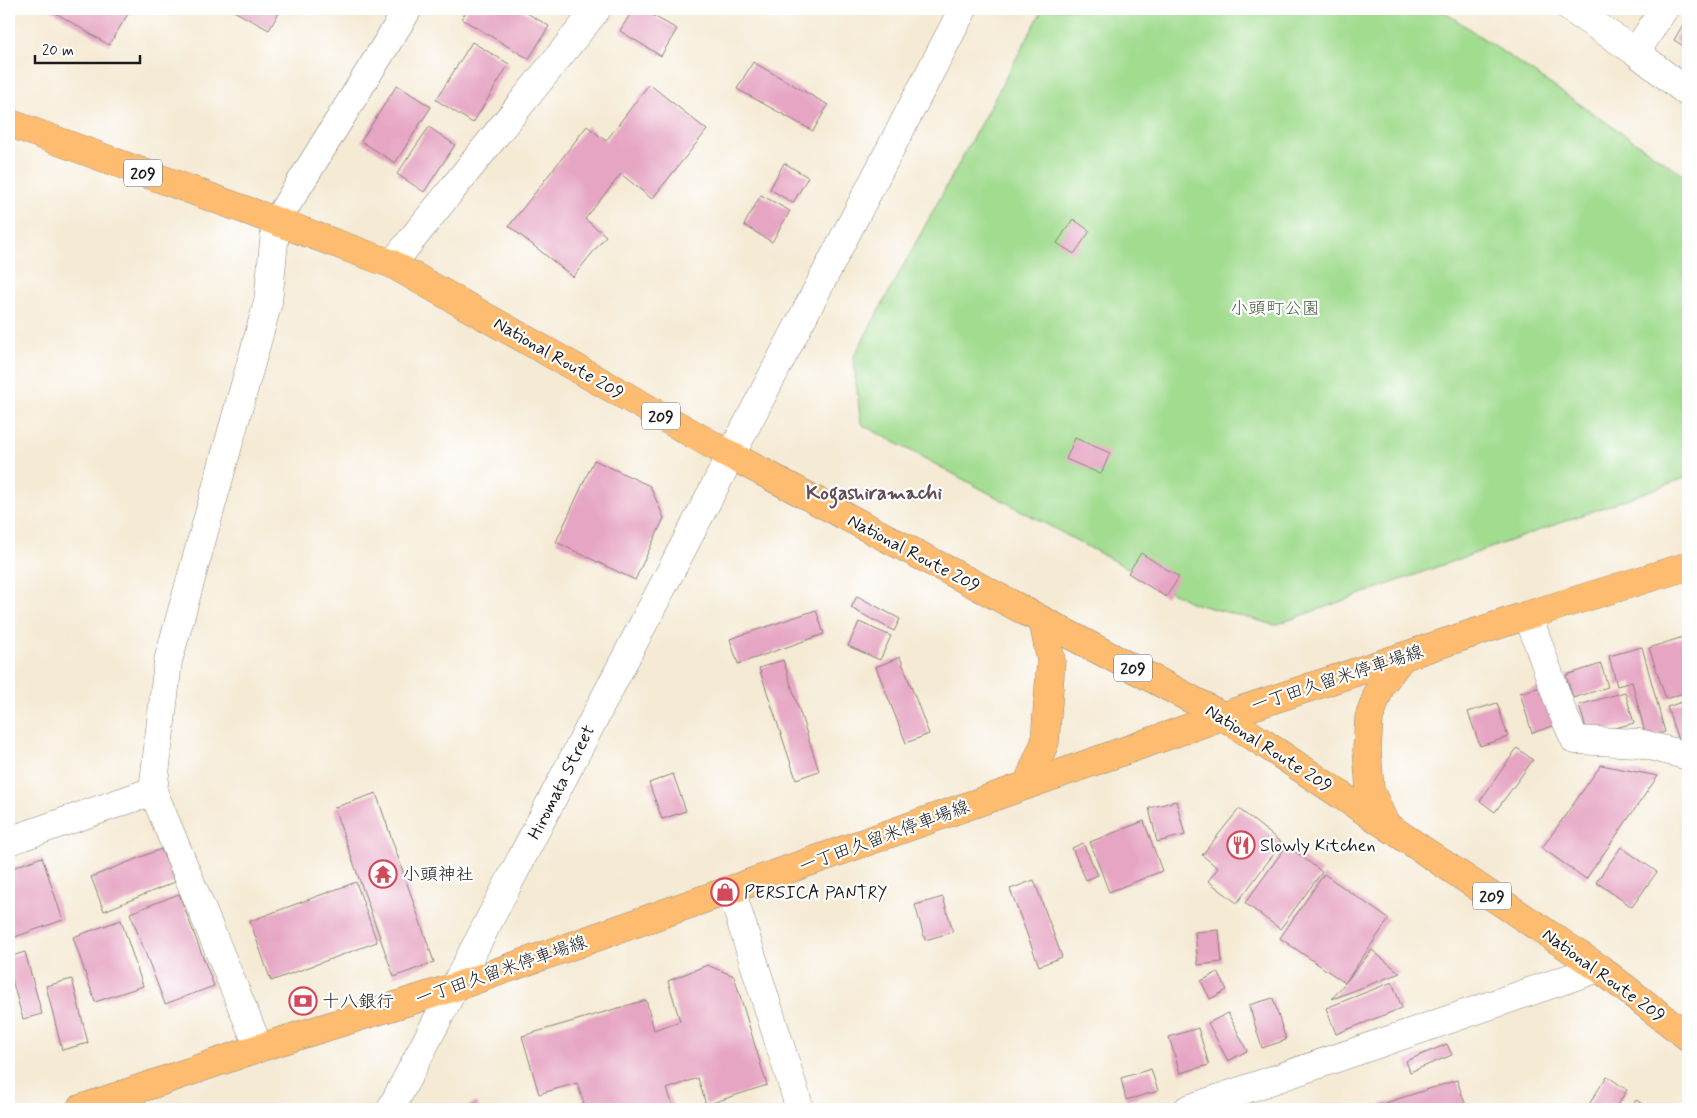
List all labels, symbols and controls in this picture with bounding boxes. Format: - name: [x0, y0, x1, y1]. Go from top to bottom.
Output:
- scale bar: [35, 32, 140, 64]
- text: 20 m: [42, 41, 74, 61]
- road number: 209: [124, 160, 162, 187]
- park label: 小頭町公園: [1230, 297, 1320, 321]
- street label: National Route 209: [489, 312, 628, 406]
- road number: 209: [642, 402, 680, 430]
- district label: Kogashiramachi: [806, 480, 942, 509]
- street label: National Route 209: [843, 509, 984, 599]
- street label: 一丁田久留米停車場線: [1248, 640, 1427, 718]
- road number: 209: [1114, 654, 1152, 681]
- street label: National Route 209: [1200, 699, 1336, 799]
- street label: Hiromata Street: [523, 721, 601, 844]
- street label: 一丁田久留米停車場線: [796, 795, 973, 879]
- restaurant icon: Slowly Kitchen: [1226, 830, 1256, 860]
- place label: Slowly Kitchen: [1260, 834, 1376, 858]
- temple icon: 小頭神社: [368, 859, 398, 889]
- place label: 小頭神社: [402, 863, 474, 887]
- shop icon: PERSICA PANTRY: [710, 877, 740, 907]
- place label: PERSICA PANTRY: [744, 881, 887, 905]
- road number: 209: [1473, 882, 1511, 909]
- street label: National Route 209: [1537, 923, 1670, 1029]
- street label: 一丁田久留米停車場線: [412, 930, 590, 1012]
- bank icon: 十八銀行: [288, 986, 318, 1016]
- place label: 十八銀行: [322, 990, 394, 1014]

